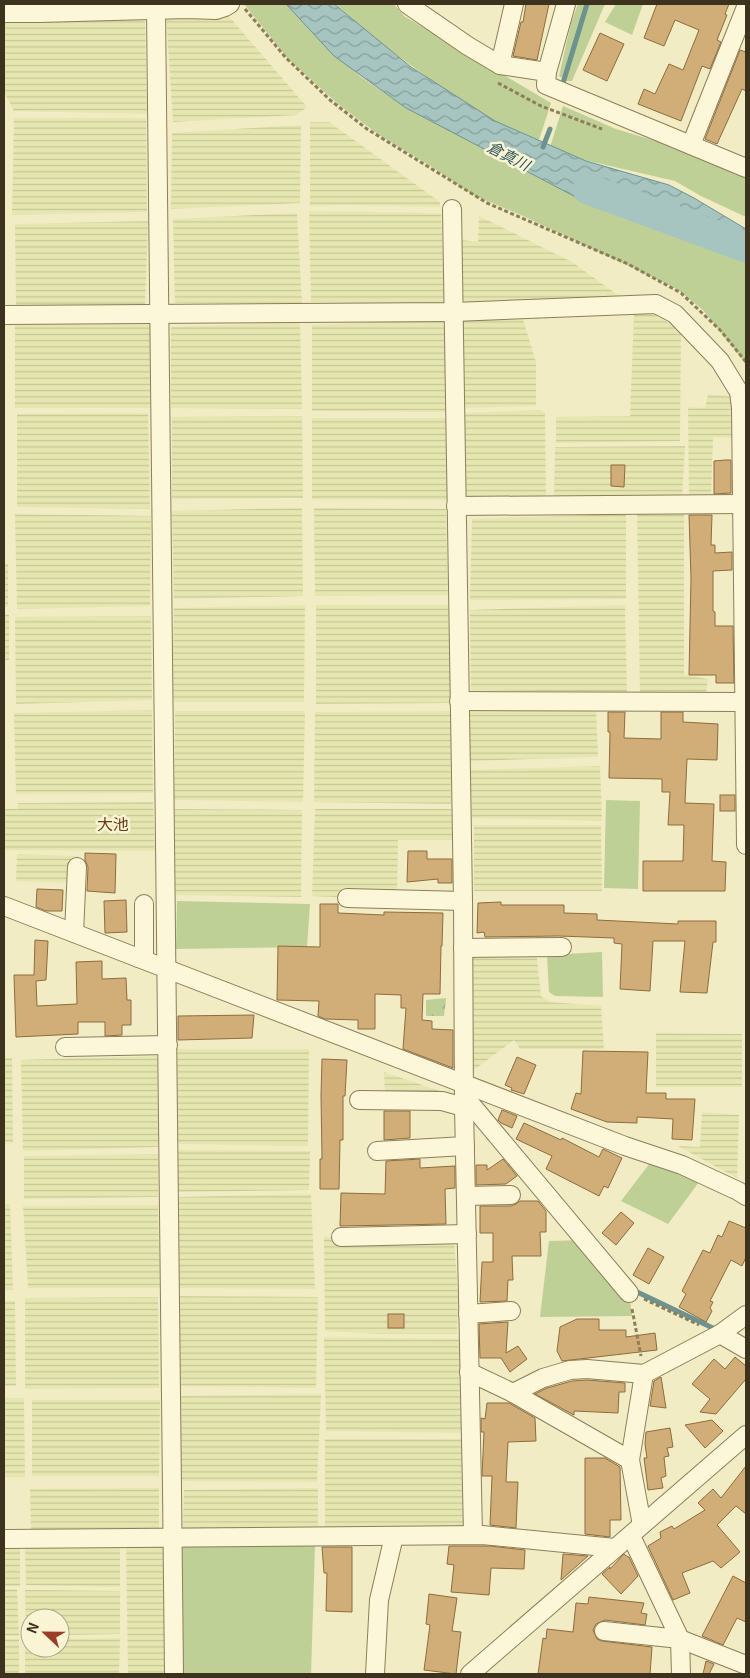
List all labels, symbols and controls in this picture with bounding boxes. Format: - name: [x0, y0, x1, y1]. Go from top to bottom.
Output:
- water label: 倉真川: [484, 135, 536, 175]
- district label: 大池: [97, 811, 129, 835]
- north arrow: [20, 1608, 70, 1658]
- text: N: [21, 1619, 43, 1636]

